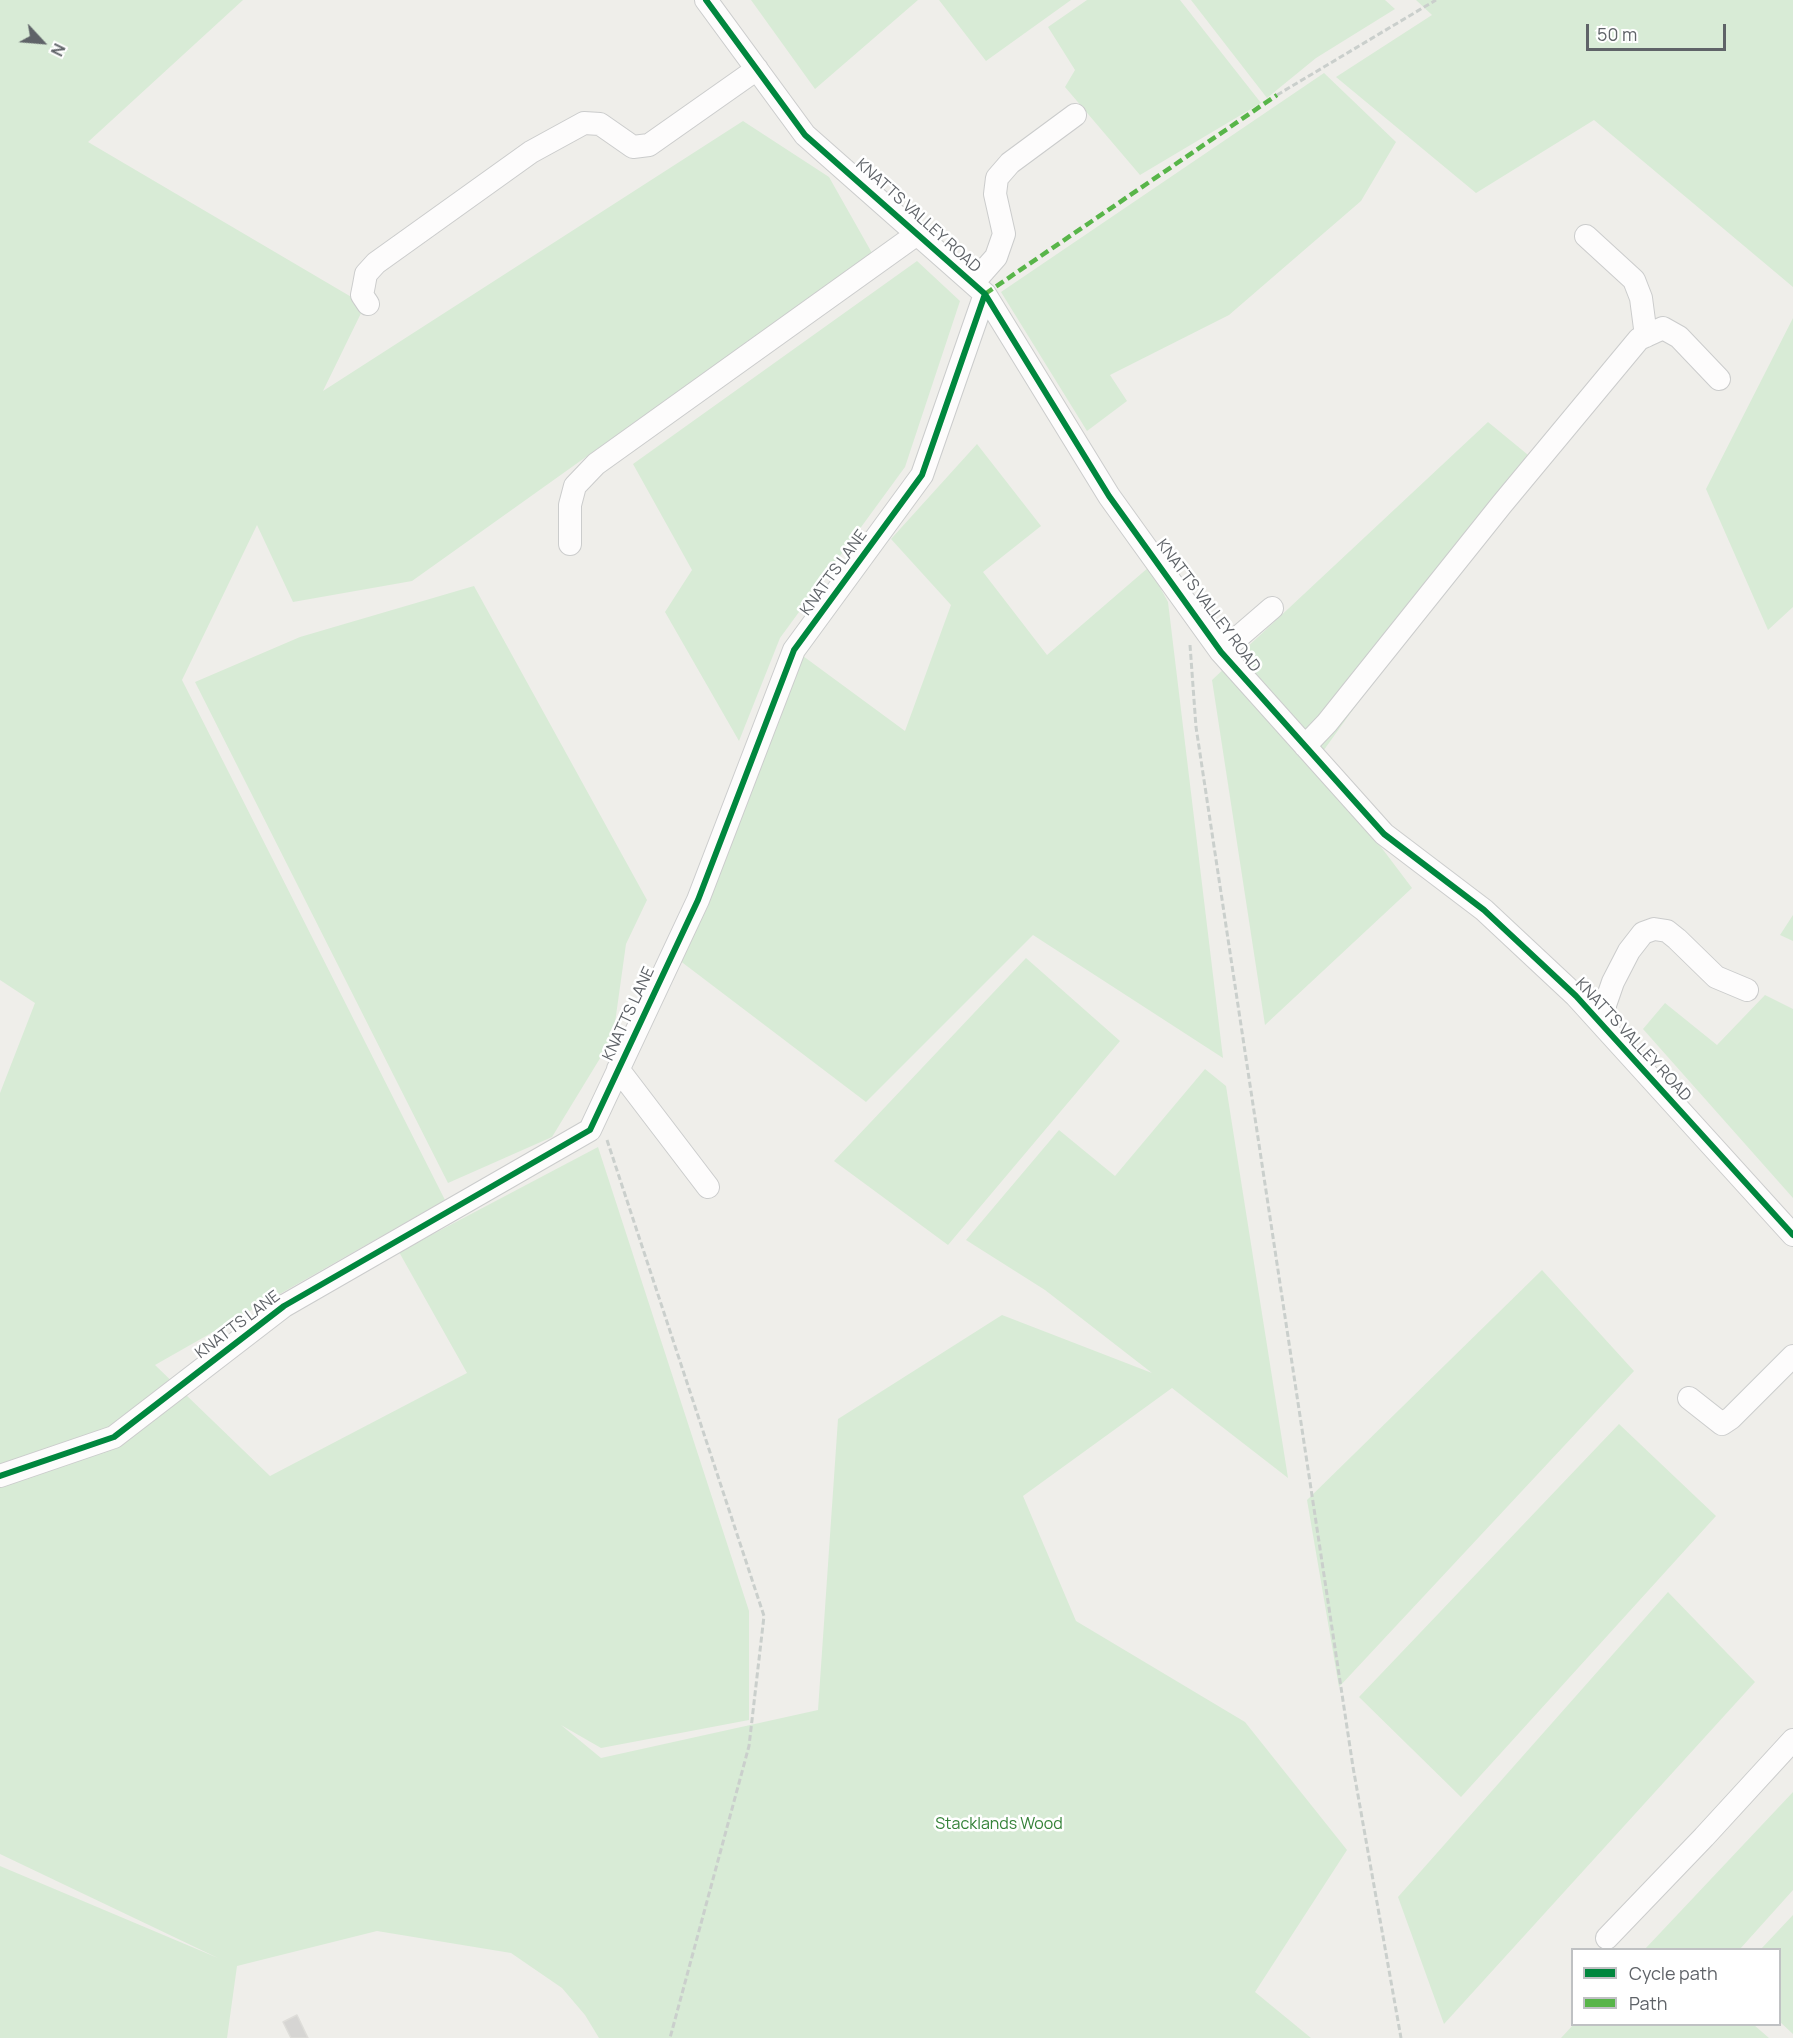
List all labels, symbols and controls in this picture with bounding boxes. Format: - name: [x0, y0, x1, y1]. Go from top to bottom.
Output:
- north arrow: [12, 12, 72, 72]
- scale bar: [1589, 12, 1728, 50]
- text: 50 m: [1597, 22, 1637, 46]
- text: N: [46, 40, 71, 60]
- street label: KNATTS VALLEY ROAD: [852, 155, 984, 277]
- street label: KNATTS LANE: [797, 526, 871, 620]
- street label: KNATTS VALLEY ROAD: [1152, 536, 1264, 676]
- street label: KNATTS LANE: [599, 964, 659, 1064]
- street label: KNATTS VALLEY ROAD: [1571, 975, 1695, 1105]
- street label: KNATTS LANE: [192, 1287, 284, 1363]
- park label: Stacklands Wood: [935, 1815, 1063, 1835]
- legend: [1571, 1948, 1781, 2026]
- text: Cycle path: [1629, 1961, 1718, 1985]
- text: Path: [1629, 1991, 1667, 2015]

